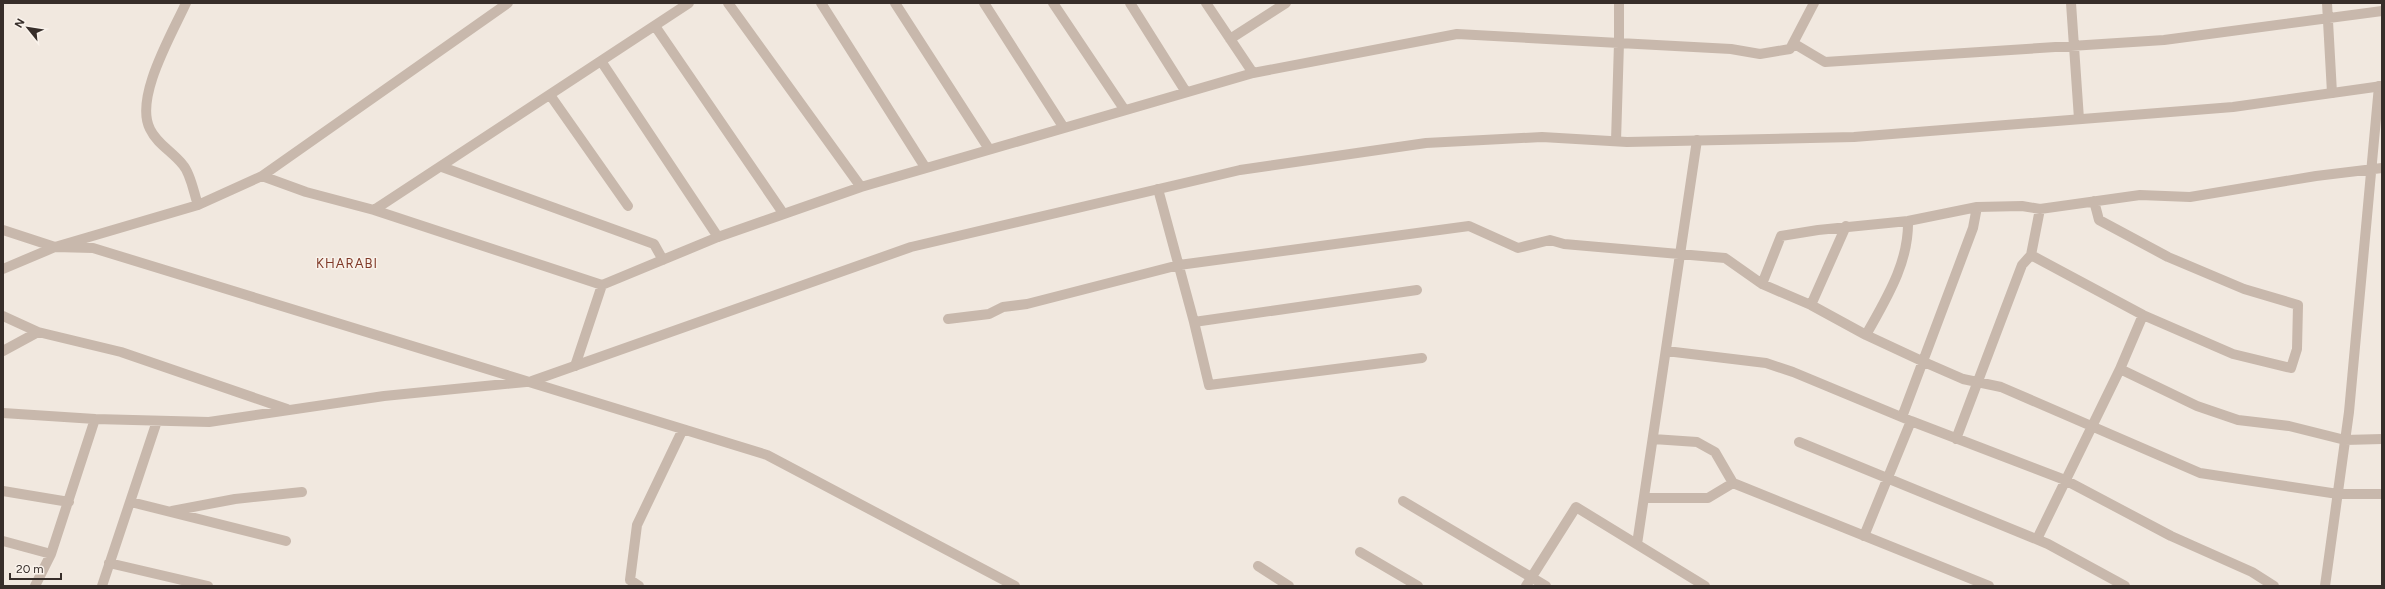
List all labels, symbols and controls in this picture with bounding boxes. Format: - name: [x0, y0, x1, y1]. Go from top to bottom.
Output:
- north arrow: [8, 8, 48, 48]
- text: N: [12, 16, 28, 30]
- district label: KHARABI: [316, 256, 378, 271]
- scale bar: [10, 555, 61, 581]
- text: 20 m: [16, 562, 44, 576]

